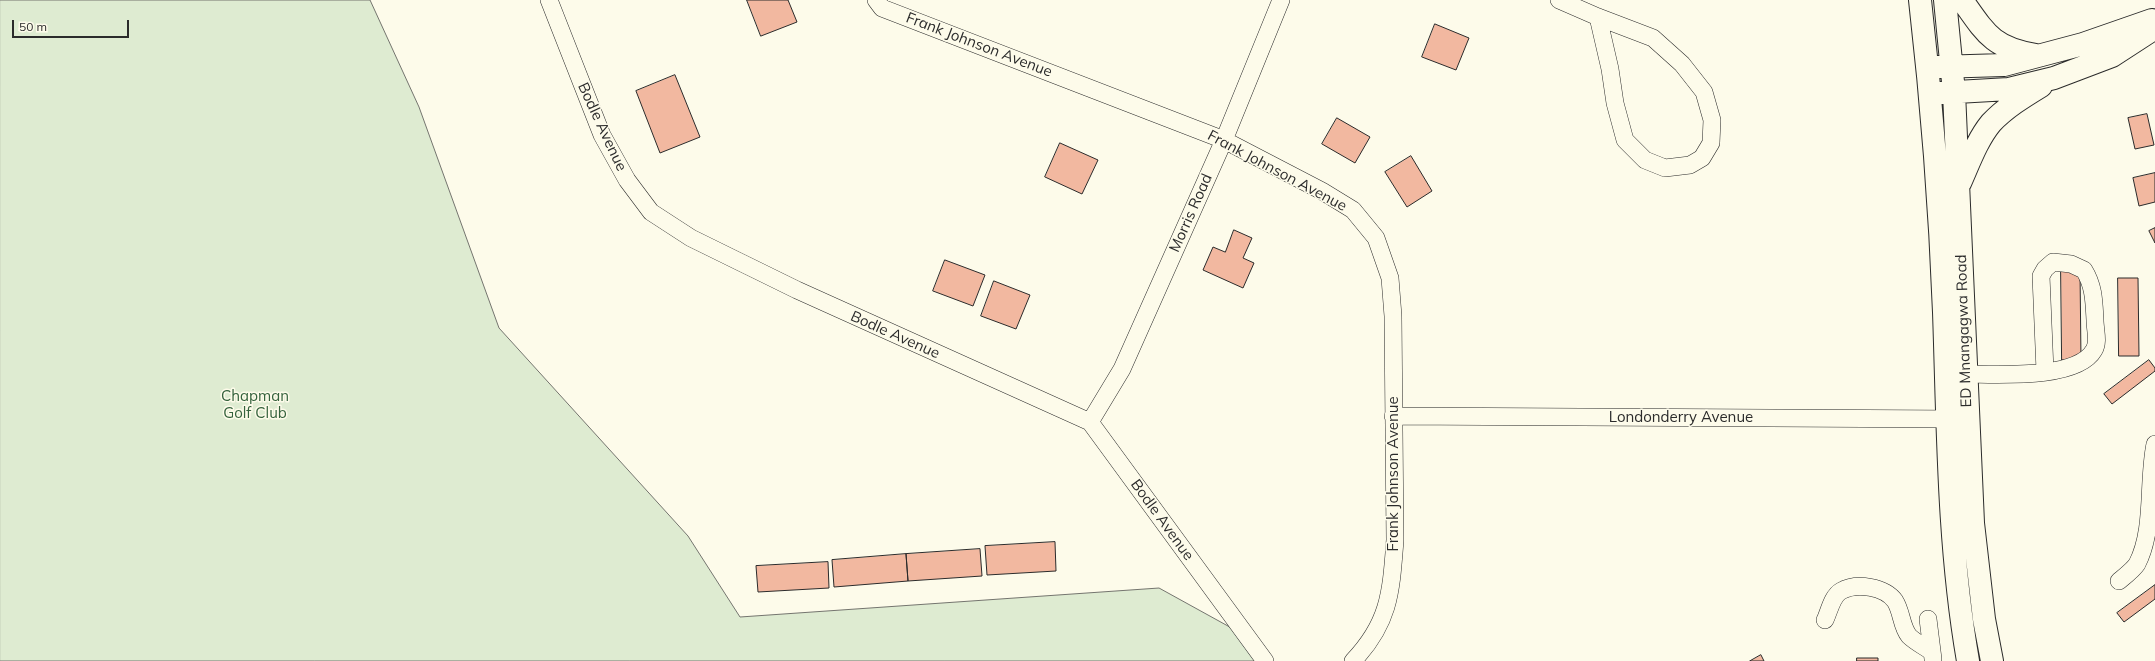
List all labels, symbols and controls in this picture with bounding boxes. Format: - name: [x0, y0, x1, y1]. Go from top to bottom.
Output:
- street label: Frank Johnson Avenue: [903, 9, 1055, 81]
- scale bar: [14, 12, 131, 38]
- text: 50 m: [19, 19, 47, 34]
- street label: Bodle Avenue: [574, 80, 630, 174]
- street label: Frank Johnson Avenue: [1204, 127, 1350, 215]
- street label: Morris Road: [1166, 171, 1216, 255]
- street label: ED Mnangagwa Road: [1952, 254, 1976, 408]
- street label: Bodle Avenue: [848, 307, 942, 363]
- park label: Chapman Golf Club: [221, 387, 289, 422]
- street label: Frank Johnson Avenue: [1384, 396, 1402, 552]
- street label: Londonderry Avenue: [1609, 408, 1753, 426]
- street label: Bodle Avenue: [1127, 476, 1197, 564]

